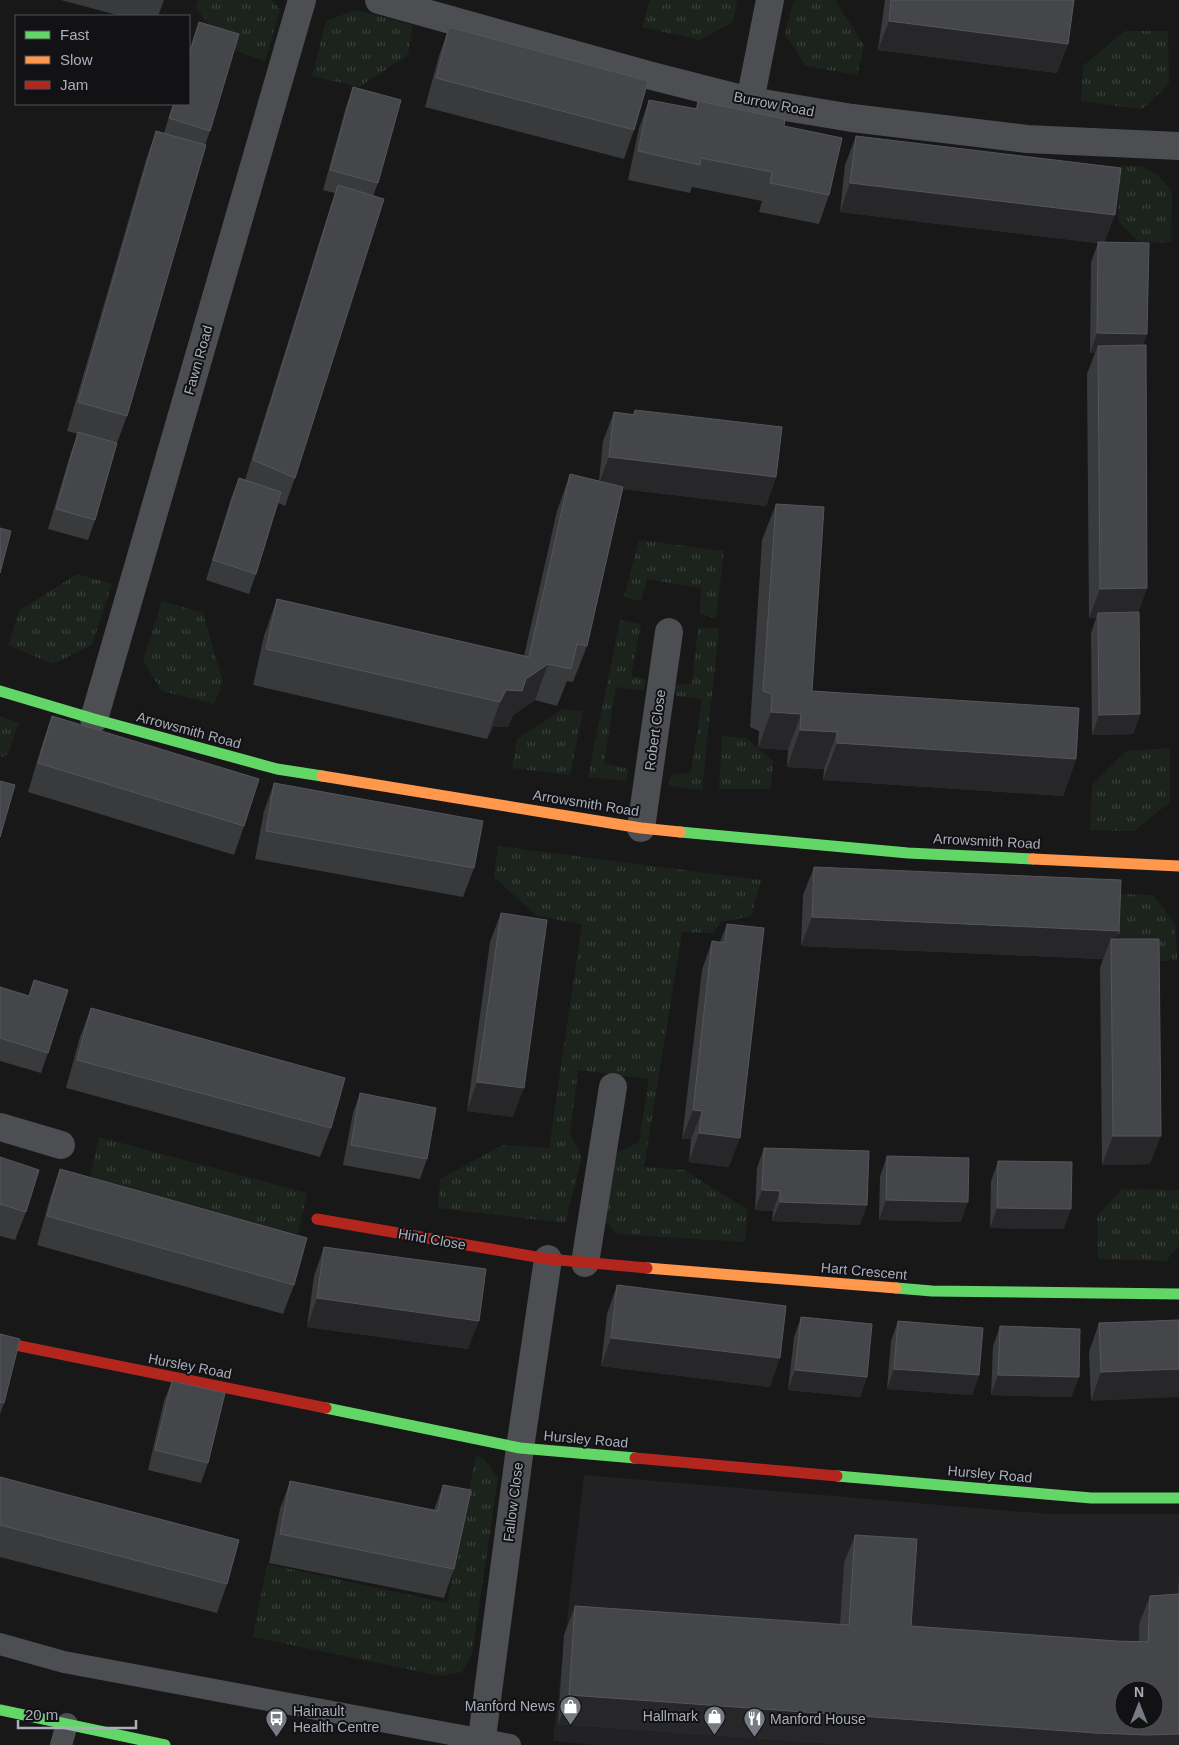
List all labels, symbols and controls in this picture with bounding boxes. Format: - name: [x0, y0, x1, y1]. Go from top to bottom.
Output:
- legend: [15, 15, 190, 105]
- text: Fast: [60, 26, 90, 43]
- text: Slow: [60, 51, 93, 68]
- text: Jam: [60, 76, 88, 93]
- street label: Burrow Road: [732, 88, 816, 120]
- street label: Fawn Road: [180, 323, 216, 397]
- street label: Robert Close: [641, 688, 669, 772]
- street label: Arrowsmith Road: [135, 708, 243, 752]
- street label: Arrowsmith Road: [532, 787, 640, 819]
- street label: Arrowsmith Road: [933, 830, 1041, 852]
- street label: Hind Close: [397, 1225, 467, 1253]
- street label: Hart Crescent: [820, 1259, 908, 1283]
- street label: Hursley Road: [147, 1350, 233, 1382]
- street label: Hursley Road: [543, 1427, 629, 1451]
- street label: Fallow Close: [500, 1461, 526, 1543]
- street label: Hursley Road: [947, 1462, 1033, 1486]
- north arrow: [1114, 1680, 1164, 1730]
- text: N: [1134, 1684, 1144, 1700]
- shop icon: Manford News: [559, 1694, 583, 1725]
- scale bar: [18, 1698, 135, 1730]
- place label: Manford News: [465, 1698, 555, 1714]
- place label: Hainault Health Centre: [293, 1703, 380, 1735]
- shop icon: Hallmark: [702, 1704, 726, 1735]
- text: 20 m: [25, 1706, 58, 1723]
- bus stop icon: Hainault Health Centre: [265, 1707, 289, 1738]
- restaurant icon: Manford House: [742, 1707, 766, 1738]
- place label: Hallmark: [643, 1708, 699, 1724]
- place label: Manford House: [770, 1711, 866, 1727]

